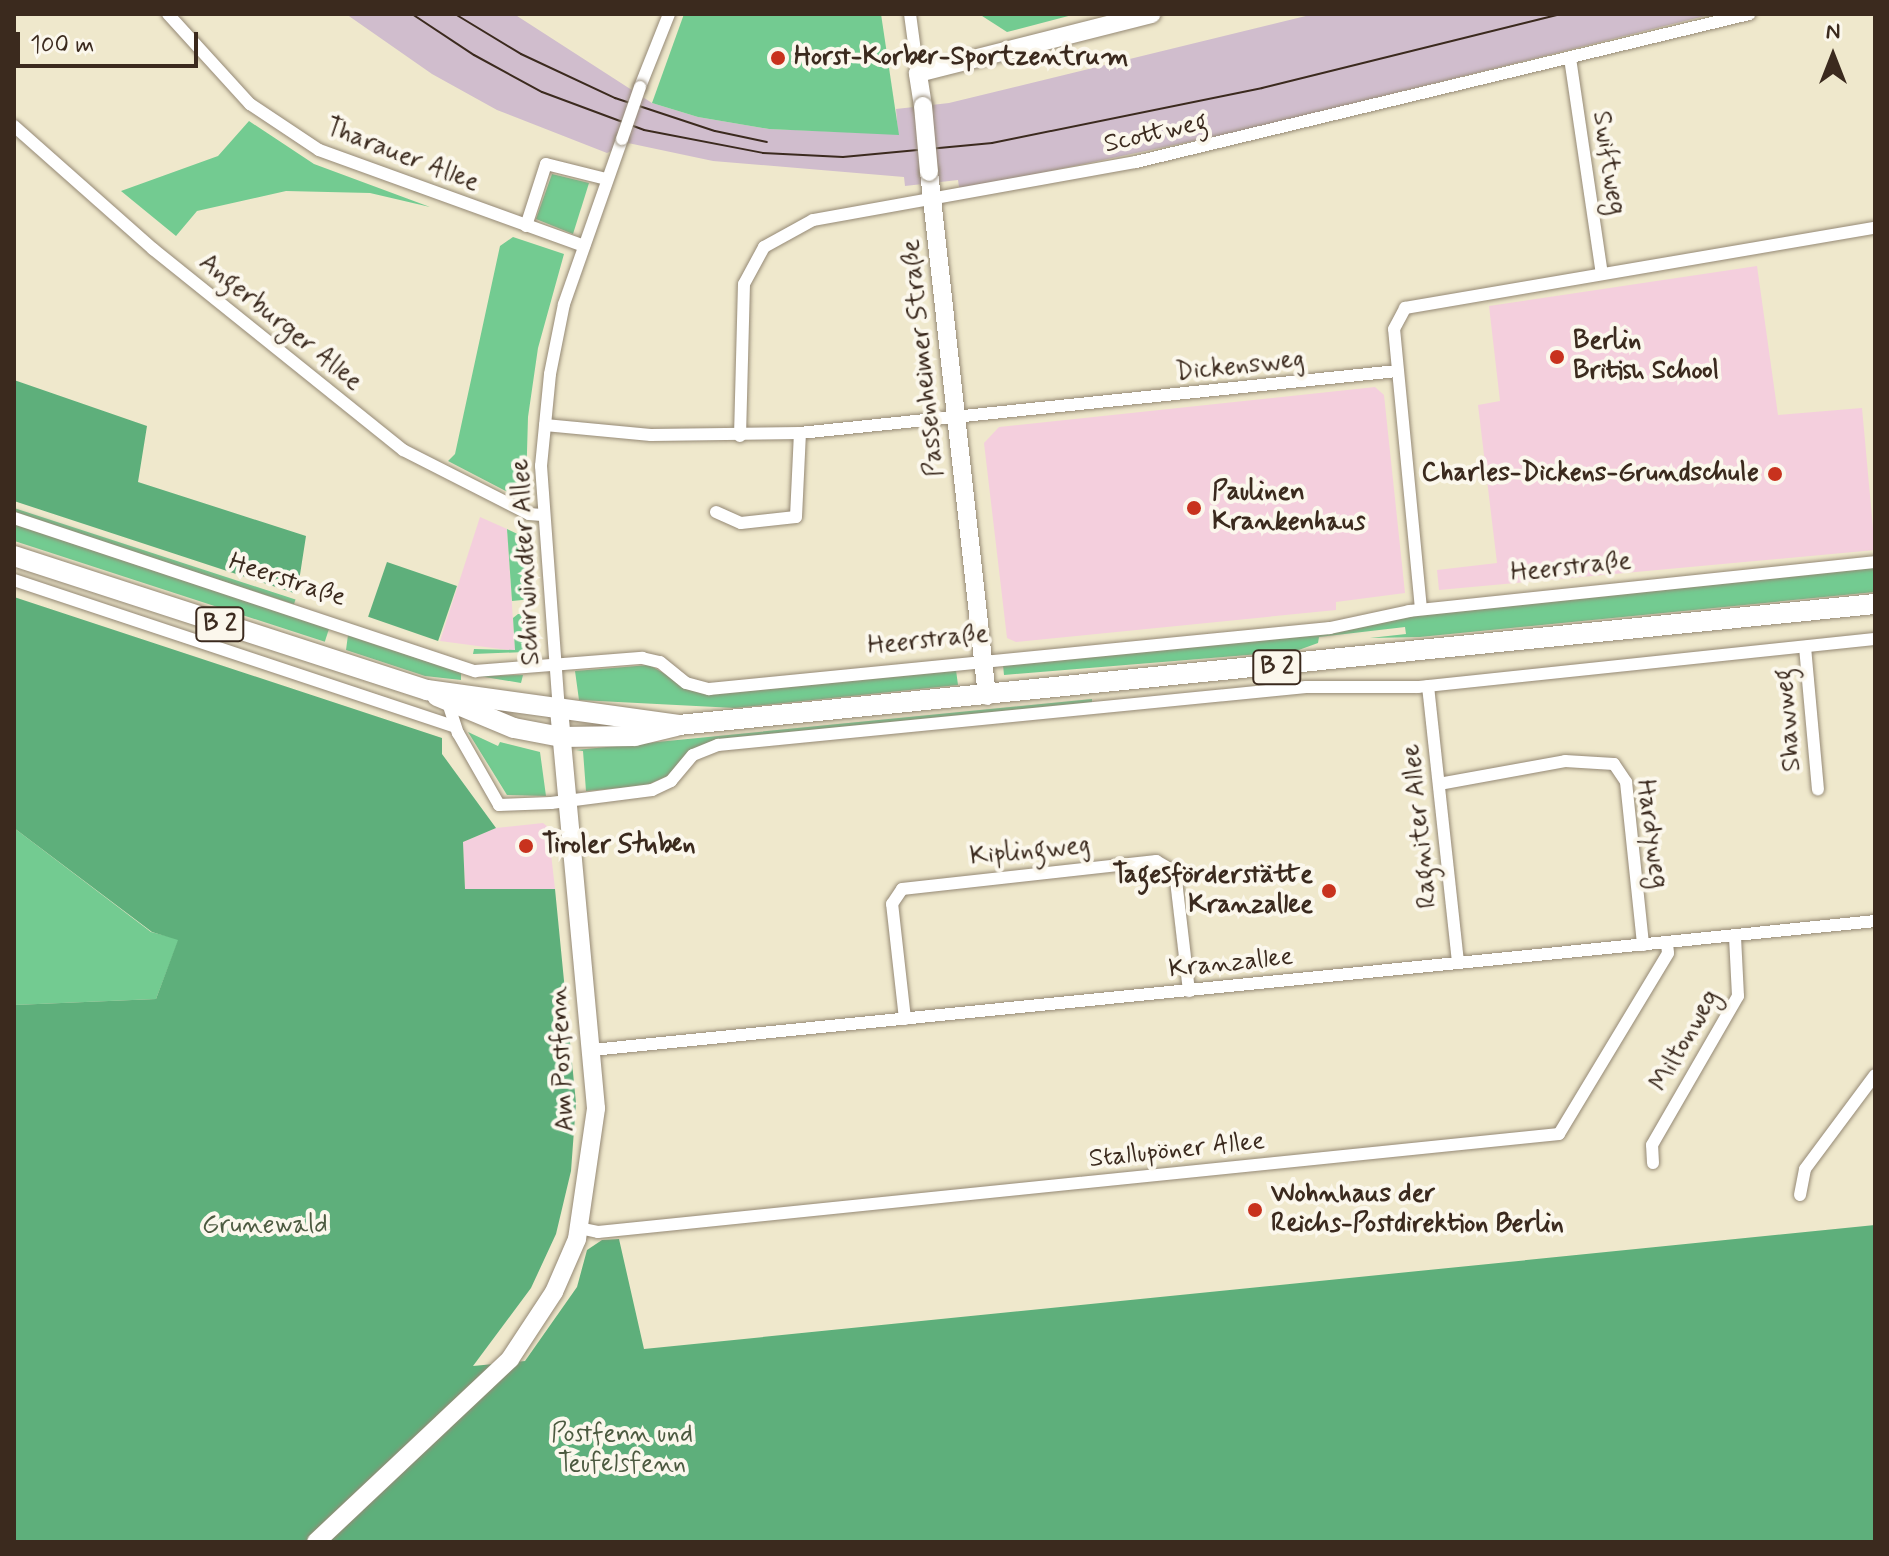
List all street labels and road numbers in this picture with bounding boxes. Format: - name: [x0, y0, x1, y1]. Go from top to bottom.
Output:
- street label: Scottweg: [1101, 107, 1211, 161]
- street label: Swiftweg: [1584, 109, 1632, 217]
- street label: Tharauer Allee: [320, 112, 484, 200]
- street label: Passenheimer Straße: [896, 240, 952, 476]
- street label: Angerburger Allee: [191, 247, 369, 399]
- street label: Dickensweg: [1174, 345, 1306, 389]
- street label: Schirwindter Allee: [506, 458, 548, 666]
- street label: Heerstraße: [1509, 546, 1633, 590]
- street label: Heerstraße: [225, 547, 349, 615]
- road number: B 2: [194, 604, 246, 644]
- street label: Heerstraße: [866, 619, 990, 663]
- road number: B 2: [1251, 647, 1303, 687]
- street label: Shawweg: [1769, 667, 1809, 773]
- street label: Ragniter Allee: [1397, 742, 1445, 910]
- street label: Hardyweg: [1628, 778, 1674, 890]
- street label: Kiplingweg: [968, 830, 1092, 874]
- street label: Kranzallee: [1167, 942, 1295, 986]
- street label: Miltonweg: [1644, 985, 1728, 1097]
- street label: Am Postfenn: [544, 986, 582, 1132]
- street label: Stallupöner Allee: [1087, 1126, 1267, 1176]

